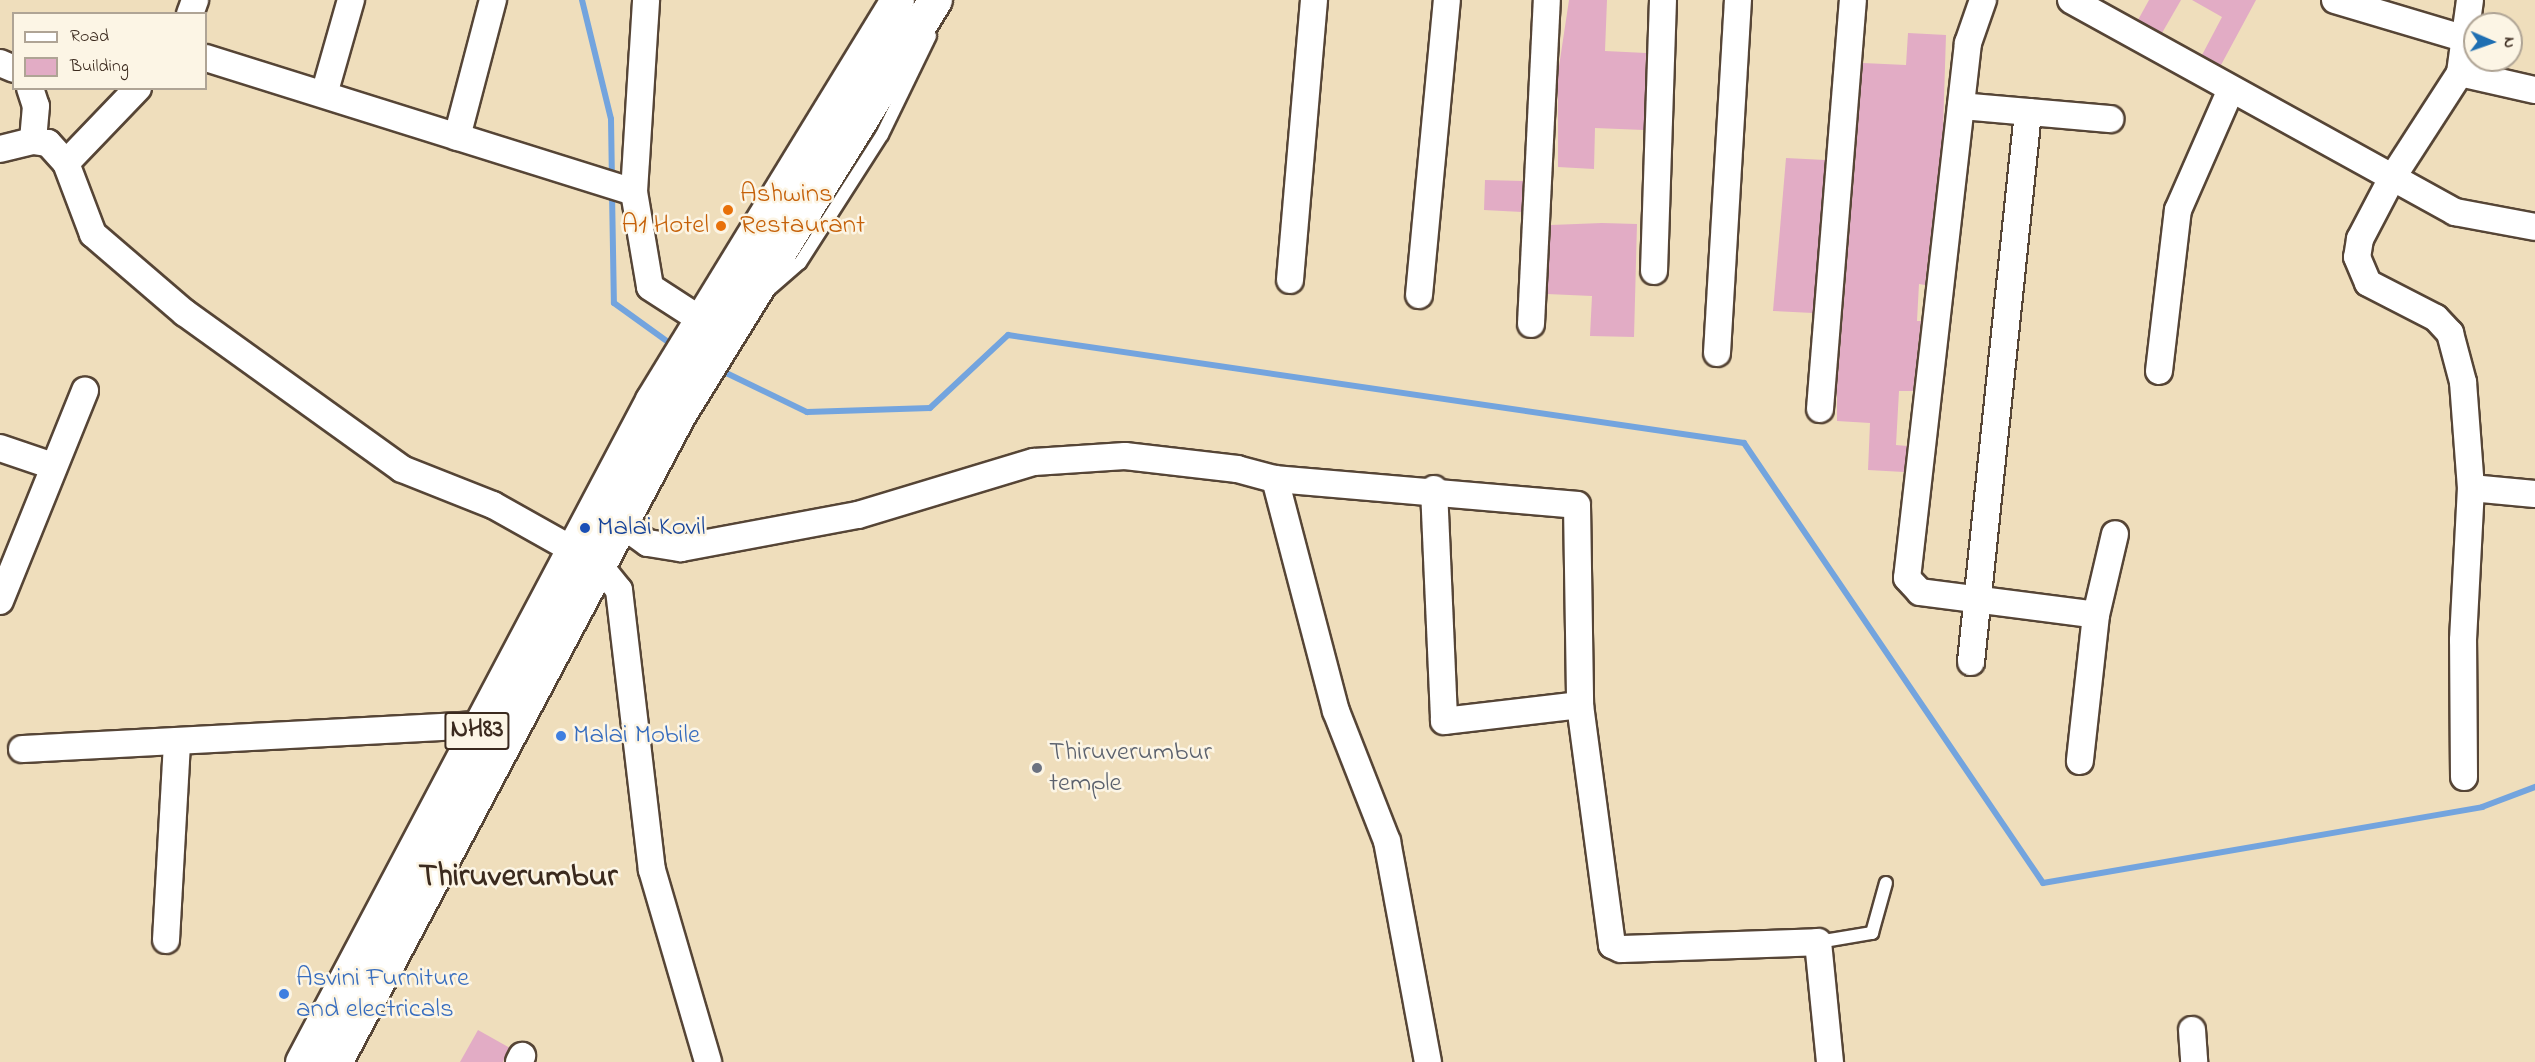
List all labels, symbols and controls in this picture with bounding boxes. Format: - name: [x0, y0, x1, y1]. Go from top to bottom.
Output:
- legend: [12, 12, 207, 90]
- north arrow: [2463, 12, 2523, 72]
- text: Road: [70, 24, 109, 50]
- text: N: [2497, 37, 2521, 48]
- text: Building: [70, 54, 129, 80]
- place label: Ashwins Restaurant: [740, 178, 865, 241]
- marker: Ashwins Restaurant: [721, 203, 735, 217]
- place label: A1 Hotel: [622, 210, 709, 242]
- marker: A1 Hotel: [714, 219, 728, 233]
- place label: Malai Kovil: [597, 512, 706, 544]
- marker: Malai Kovil: [578, 521, 592, 535]
- road number: NH83: [444, 708, 510, 754]
- place label: Malai Mobile: [573, 720, 700, 752]
- marker: Malai Mobile: [554, 729, 568, 743]
- place label: Thiruverumbur temple: [1049, 736, 1212, 799]
- marker: Thiruverumbur temple: [1030, 761, 1044, 775]
- district label: Thiruverumbur: [418, 858, 618, 898]
- place label: Asvini Furniture and electricals: [296, 962, 469, 1025]
- marker: Asvini Furniture and electricals: [277, 987, 291, 1001]

